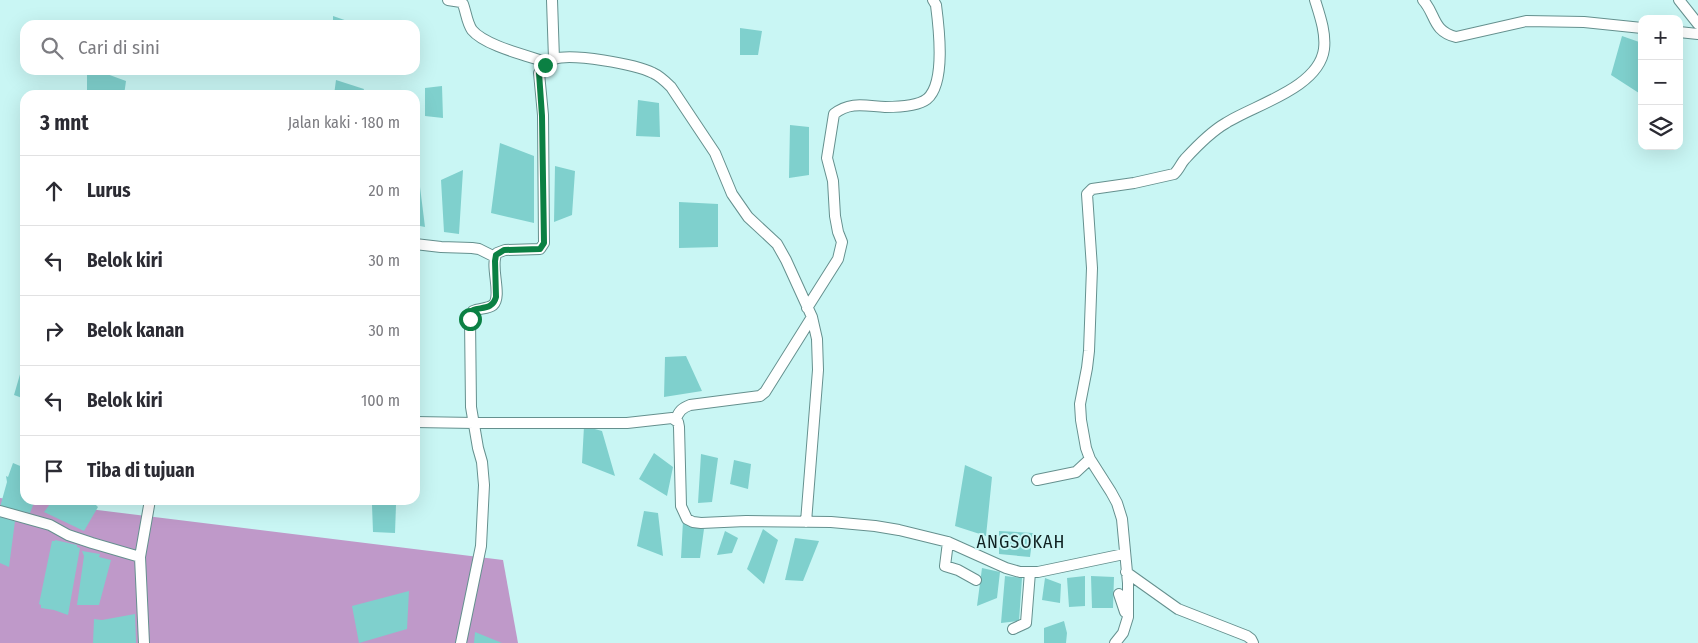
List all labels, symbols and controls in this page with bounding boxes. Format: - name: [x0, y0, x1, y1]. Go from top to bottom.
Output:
- map controls: [1638, 15, 1683, 150]
- button: +: [1638, 15, 1683, 60]
- search box: [20, 20, 420, 75]
- icon: search: [38, 34, 66, 62]
- text: Cari di sini: [78, 36, 160, 59]
- route end: [534, 54, 557, 77]
- button: −: [1638, 60, 1683, 105]
- button: layers: [1638, 105, 1683, 150]
- text: 3 mnt: [40, 110, 89, 136]
- text: Jalan kaki · 180 m: [288, 113, 400, 132]
- icon: ahead: [40, 177, 68, 205]
- text: Lurus: [87, 179, 131, 202]
- text: 20 m: [369, 181, 400, 200]
- icon: left: [40, 247, 68, 275]
- text: Belok kiri: [87, 249, 163, 272]
- text: 30 m: [368, 251, 400, 270]
- route start: [459, 308, 482, 331]
- icon: right: [40, 317, 68, 345]
- text: Belok kanan: [87, 319, 184, 342]
- text: 30 m: [368, 321, 400, 340]
- icon: left: [40, 387, 68, 415]
- text: Belok kiri: [87, 389, 163, 412]
- text: 100 m: [361, 391, 400, 410]
- icon: arrive: [40, 457, 68, 485]
- text: Tiba di tujuan: [87, 459, 195, 482]
- district label: ANGSOKAH: [977, 531, 1065, 553]

